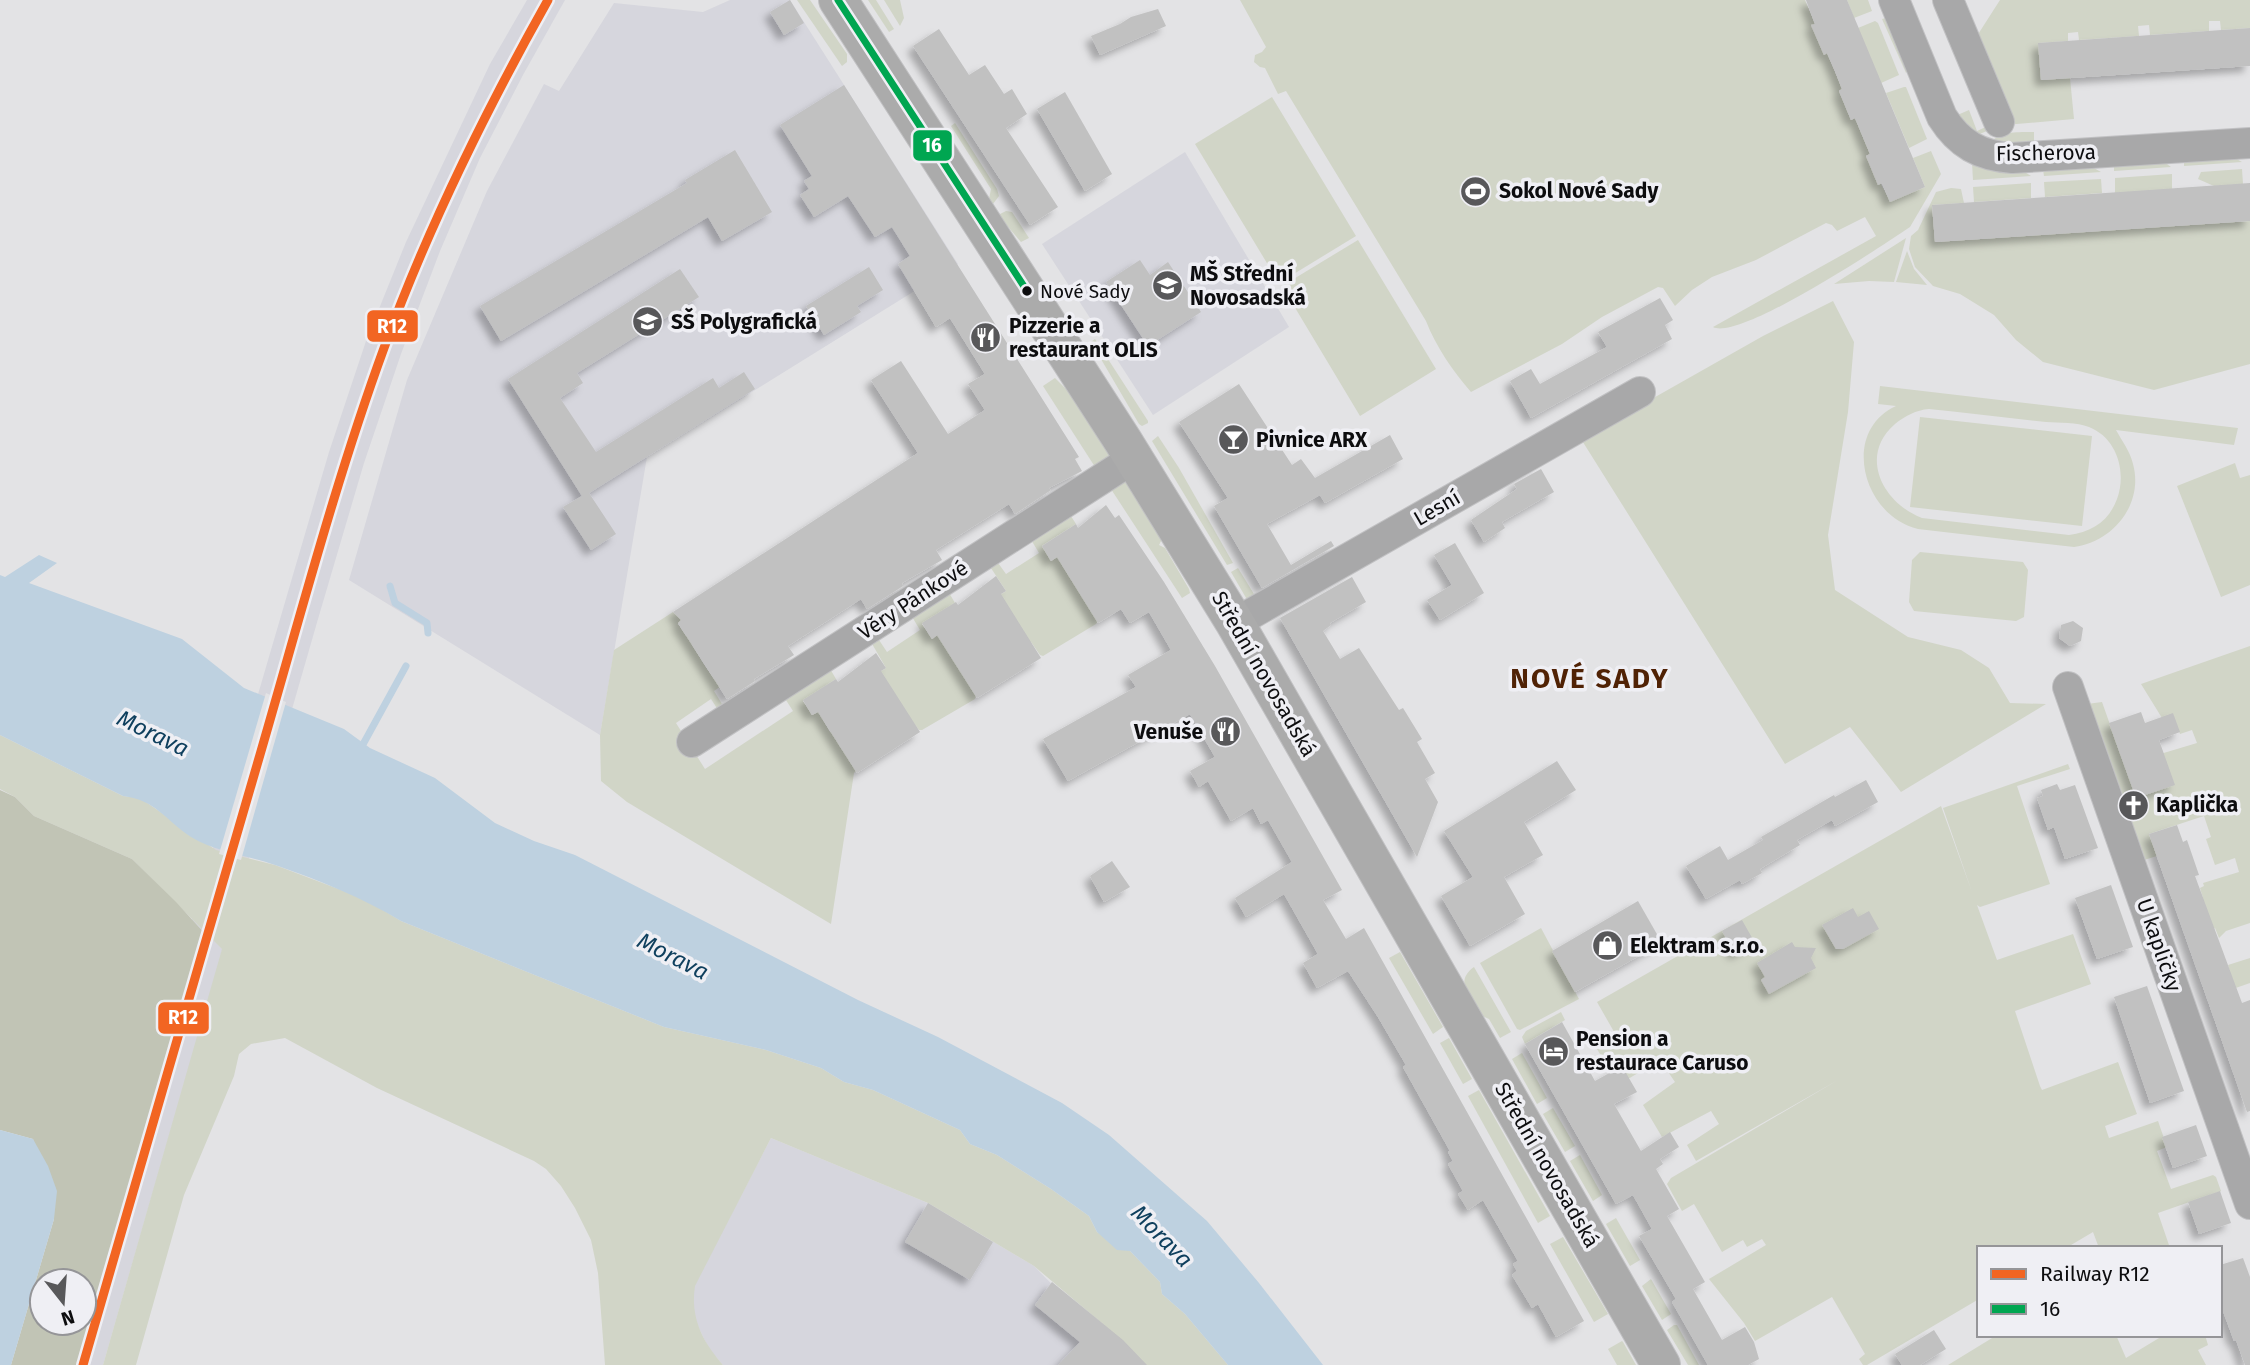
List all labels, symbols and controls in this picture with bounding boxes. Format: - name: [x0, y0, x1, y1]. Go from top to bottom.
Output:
- line badge: 16: [912, 129, 953, 162]
- text: 16: [922, 134, 942, 157]
- street label: Fischerova: [1996, 139, 2096, 167]
- sports icon: Sokol Nové Sady: [1459, 174, 1493, 208]
- place label: Sokol Nové Sady: [1499, 178, 1658, 204]
- place label: MŠ Střední Novosadská: [1190, 259, 1306, 311]
- school or university icon: MŠ Střední Novosadská: [1150, 269, 1184, 303]
- place label: Nové Sady: [1040, 280, 1131, 303]
- marker: Nové Sady: [1020, 284, 1034, 298]
- school or university icon: SŠ Polygrafická: [631, 305, 665, 339]
- place label: SŠ Polygrafická: [671, 307, 817, 335]
- line badge: R12: [366, 309, 419, 343]
- place label: Pizzerie a restaurant OLIS: [1009, 313, 1158, 363]
- text: R12: [377, 315, 407, 338]
- restaurant icon: Pizzerie a restaurant OLIS: [969, 321, 1003, 355]
- bar icon: Pivnice ARX: [1216, 423, 1250, 457]
- place label: Pivnice ARX: [1256, 427, 1368, 453]
- street label: Lesní: [1409, 484, 1465, 532]
- street label: Věry Pánkové: [853, 555, 973, 645]
- street label: Střední novosadská: [1206, 587, 1322, 761]
- district label: NOVÉ SADY: [1510, 661, 1670, 695]
- water label: Morava: [113, 704, 193, 762]
- restaurant icon: Venuše: [1209, 715, 1243, 749]
- place label: Venuše: [1133, 719, 1203, 745]
- church icon: Kaplička: [2116, 788, 2150, 822]
- place label: Kaplička: [2156, 792, 2238, 818]
- street label: U kapličky: [2131, 895, 2187, 996]
- water label: Morava: [633, 926, 713, 986]
- shop icon: Elektram s.r.o.: [1590, 929, 1624, 963]
- place label: Elektram s.r.o.: [1630, 933, 1764, 959]
- line badge: R12: [157, 1001, 210, 1035]
- text: R12: [168, 1006, 198, 1029]
- place label: Pension a restaurace Caruso: [1576, 1026, 1749, 1076]
- hotel icon: Pension a restaurace Caruso: [1536, 1034, 1570, 1068]
- street label: Střední novosadská: [1489, 1078, 1605, 1252]
- water label: Morava: [1125, 1199, 1199, 1273]
- legend: [1977, 1246, 2222, 1337]
- text: Railway R12: [2040, 1261, 2150, 1287]
- north arrow: [28, 1267, 98, 1337]
- text: 16: [2040, 1296, 2060, 1322]
- text: N: [58, 1305, 77, 1331]

